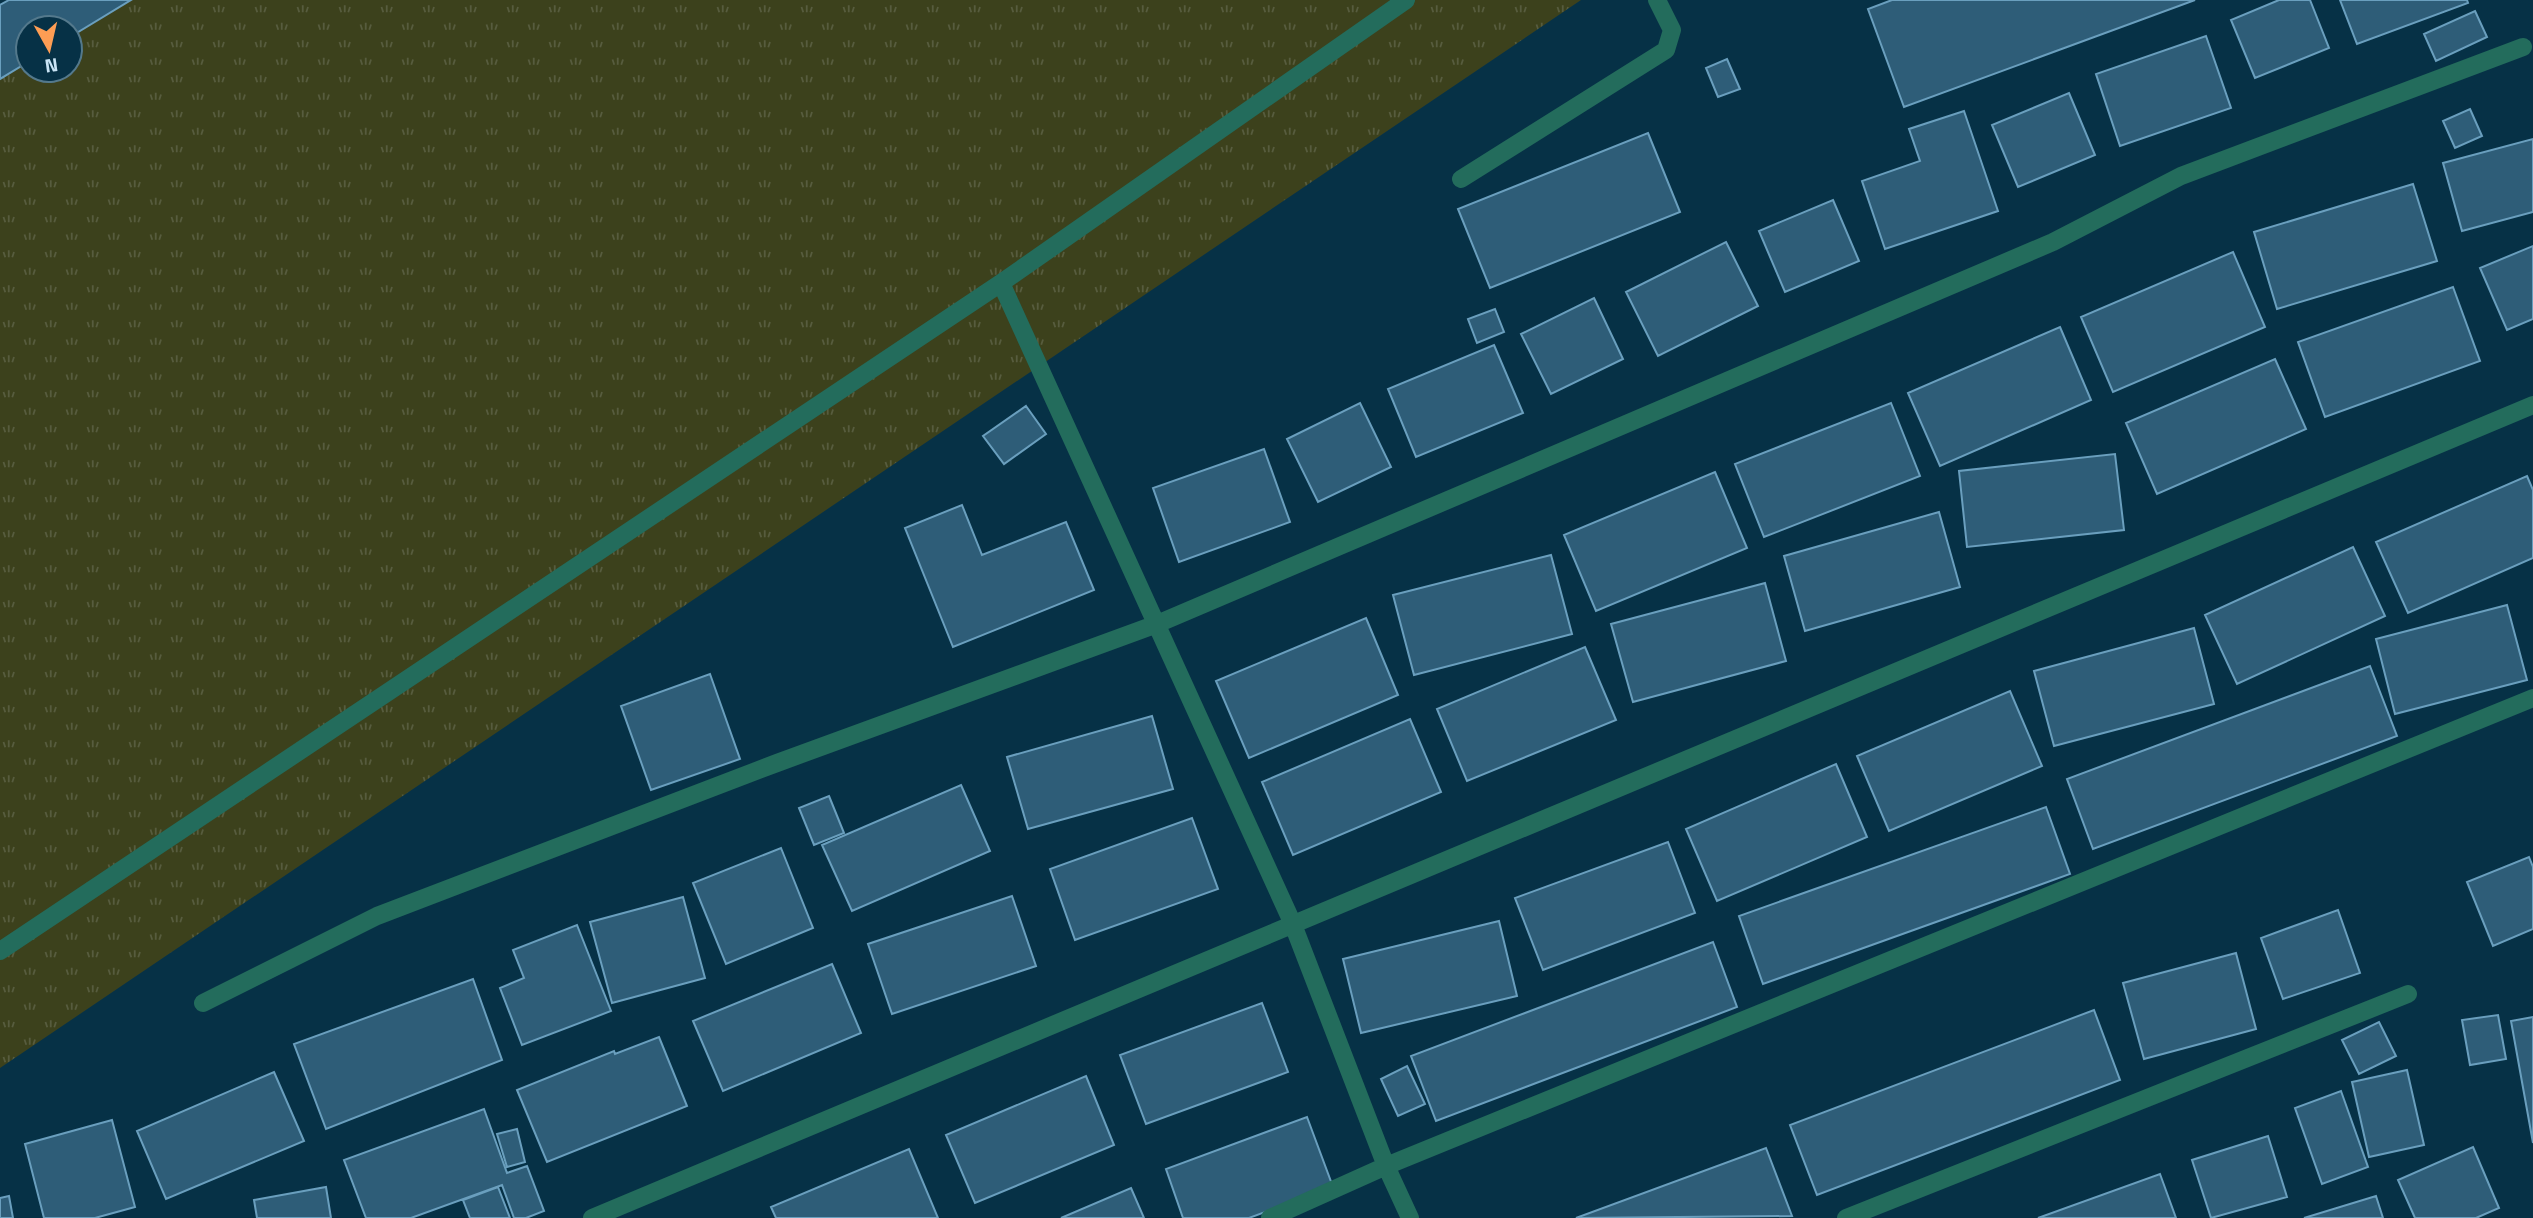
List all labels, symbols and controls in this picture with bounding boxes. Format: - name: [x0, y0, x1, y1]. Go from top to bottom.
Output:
- north arrow: [14, 14, 84, 84]
- text: N: [43, 51, 60, 82]

